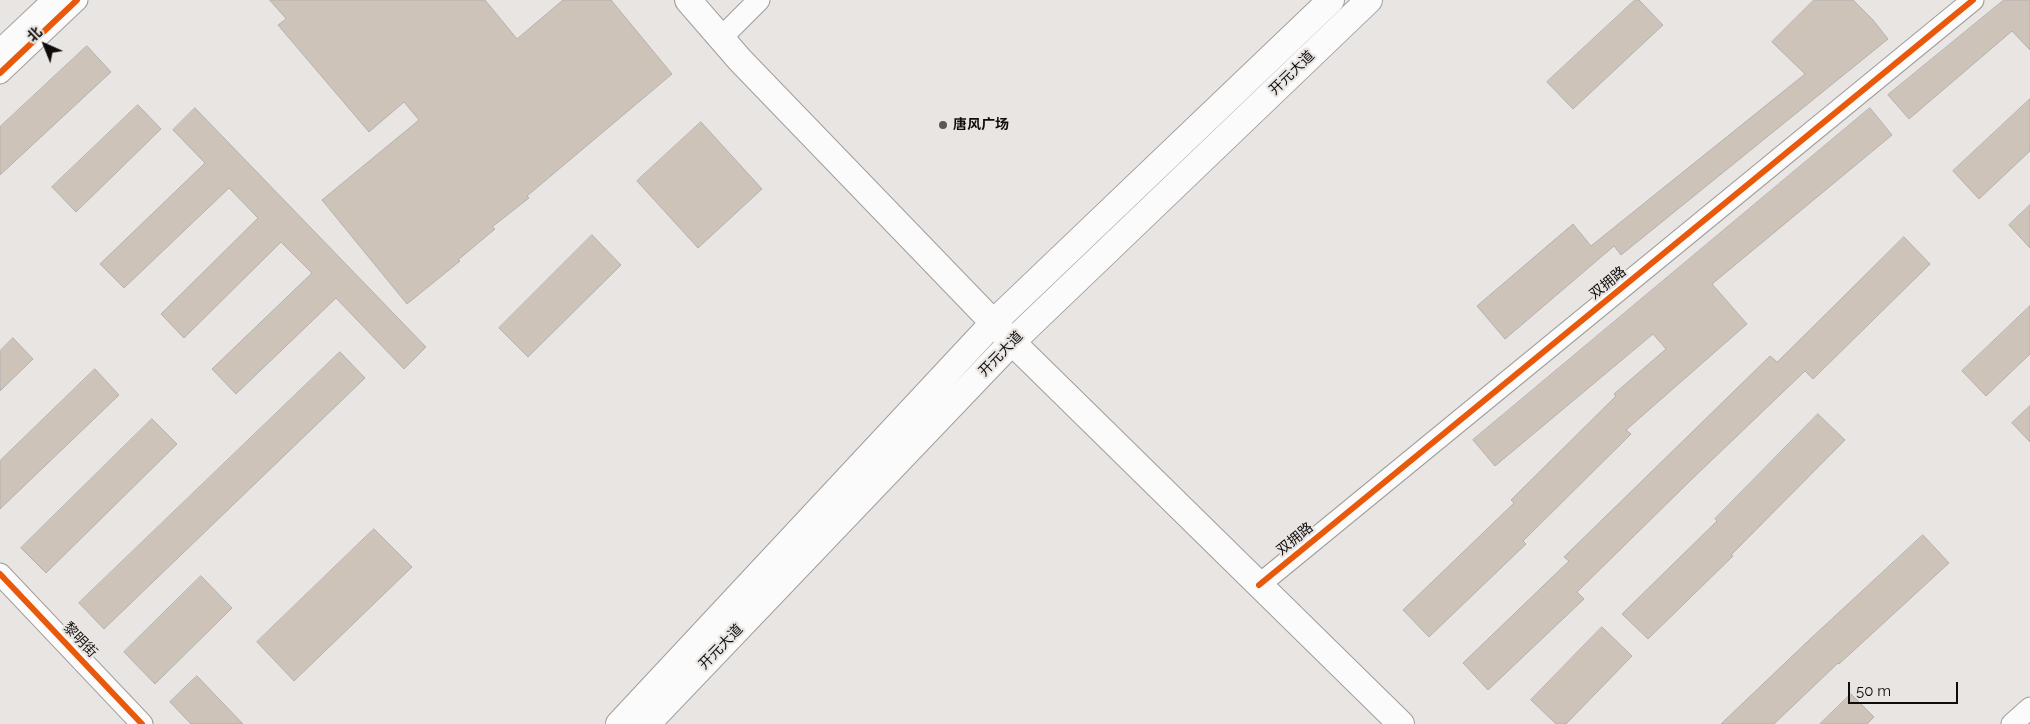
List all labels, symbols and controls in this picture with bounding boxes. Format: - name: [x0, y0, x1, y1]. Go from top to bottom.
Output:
- north arrow: [20, 20, 70, 70]
- text: 北: [24, 24, 45, 45]
- street label: 开元大道: [1266, 48, 1318, 98]
- place label: 唐风广场: [953, 117, 1009, 133]
- marker: 唐风广场: [937, 119, 949, 131]
- street label: 双拥路: [1586, 263, 1630, 303]
- street label: 开元大道: [976, 328, 1026, 380]
- street label: 双拥路: [1273, 519, 1317, 559]
- street label: 黎明街: [59, 619, 101, 661]
- street label: 开元大道: [696, 621, 746, 673]
- scale bar: [1850, 672, 1960, 704]
- text: 50 m: [1856, 682, 1891, 700]

